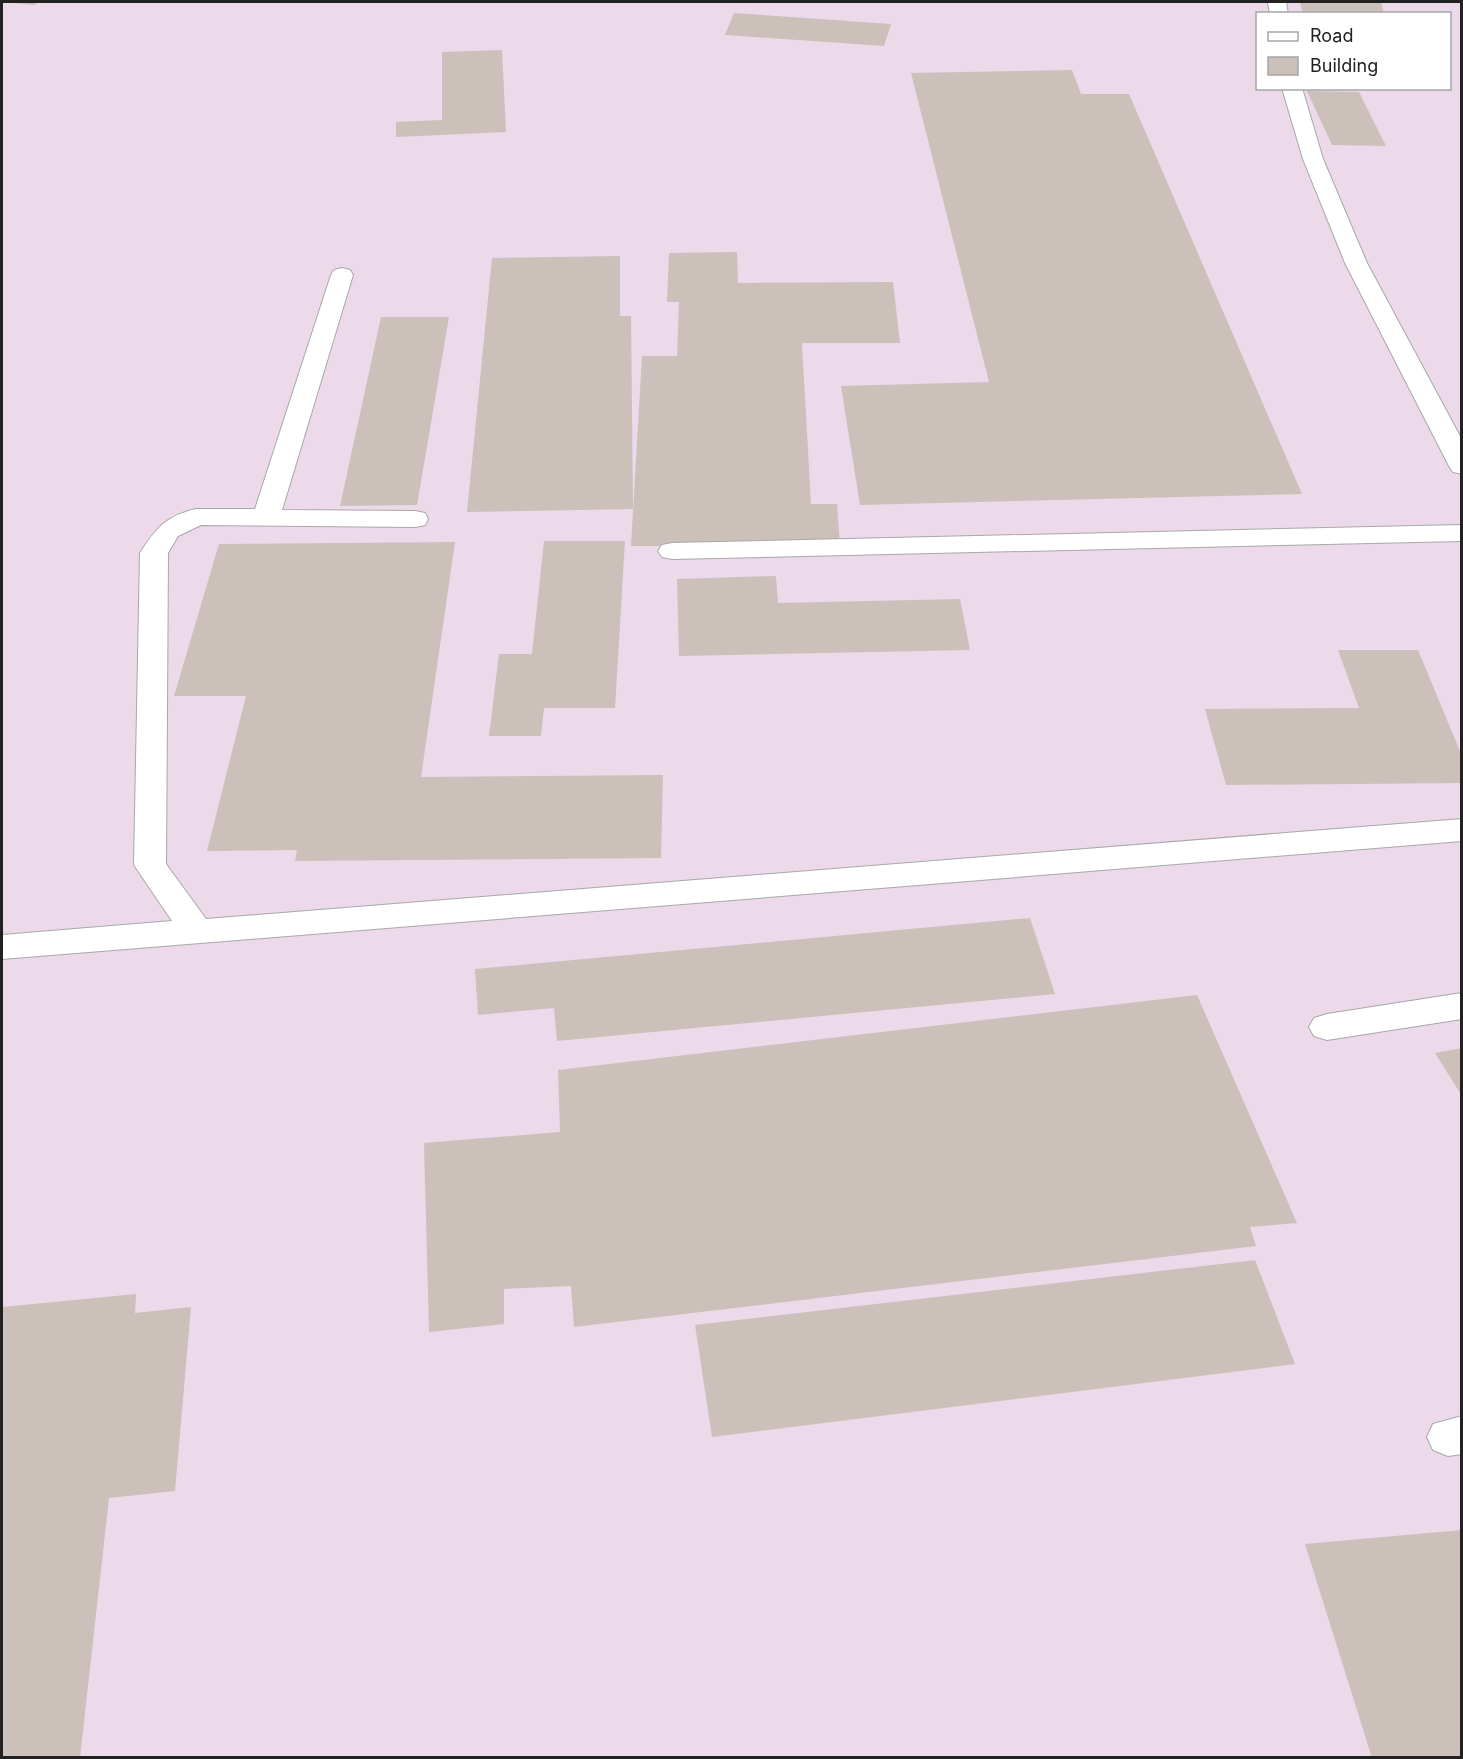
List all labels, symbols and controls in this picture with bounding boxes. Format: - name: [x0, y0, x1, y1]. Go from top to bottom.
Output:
- legend: [1256, 12, 1451, 90]
- text: Road: [1310, 25, 1353, 46]
- text: Building: [1310, 55, 1378, 76]

